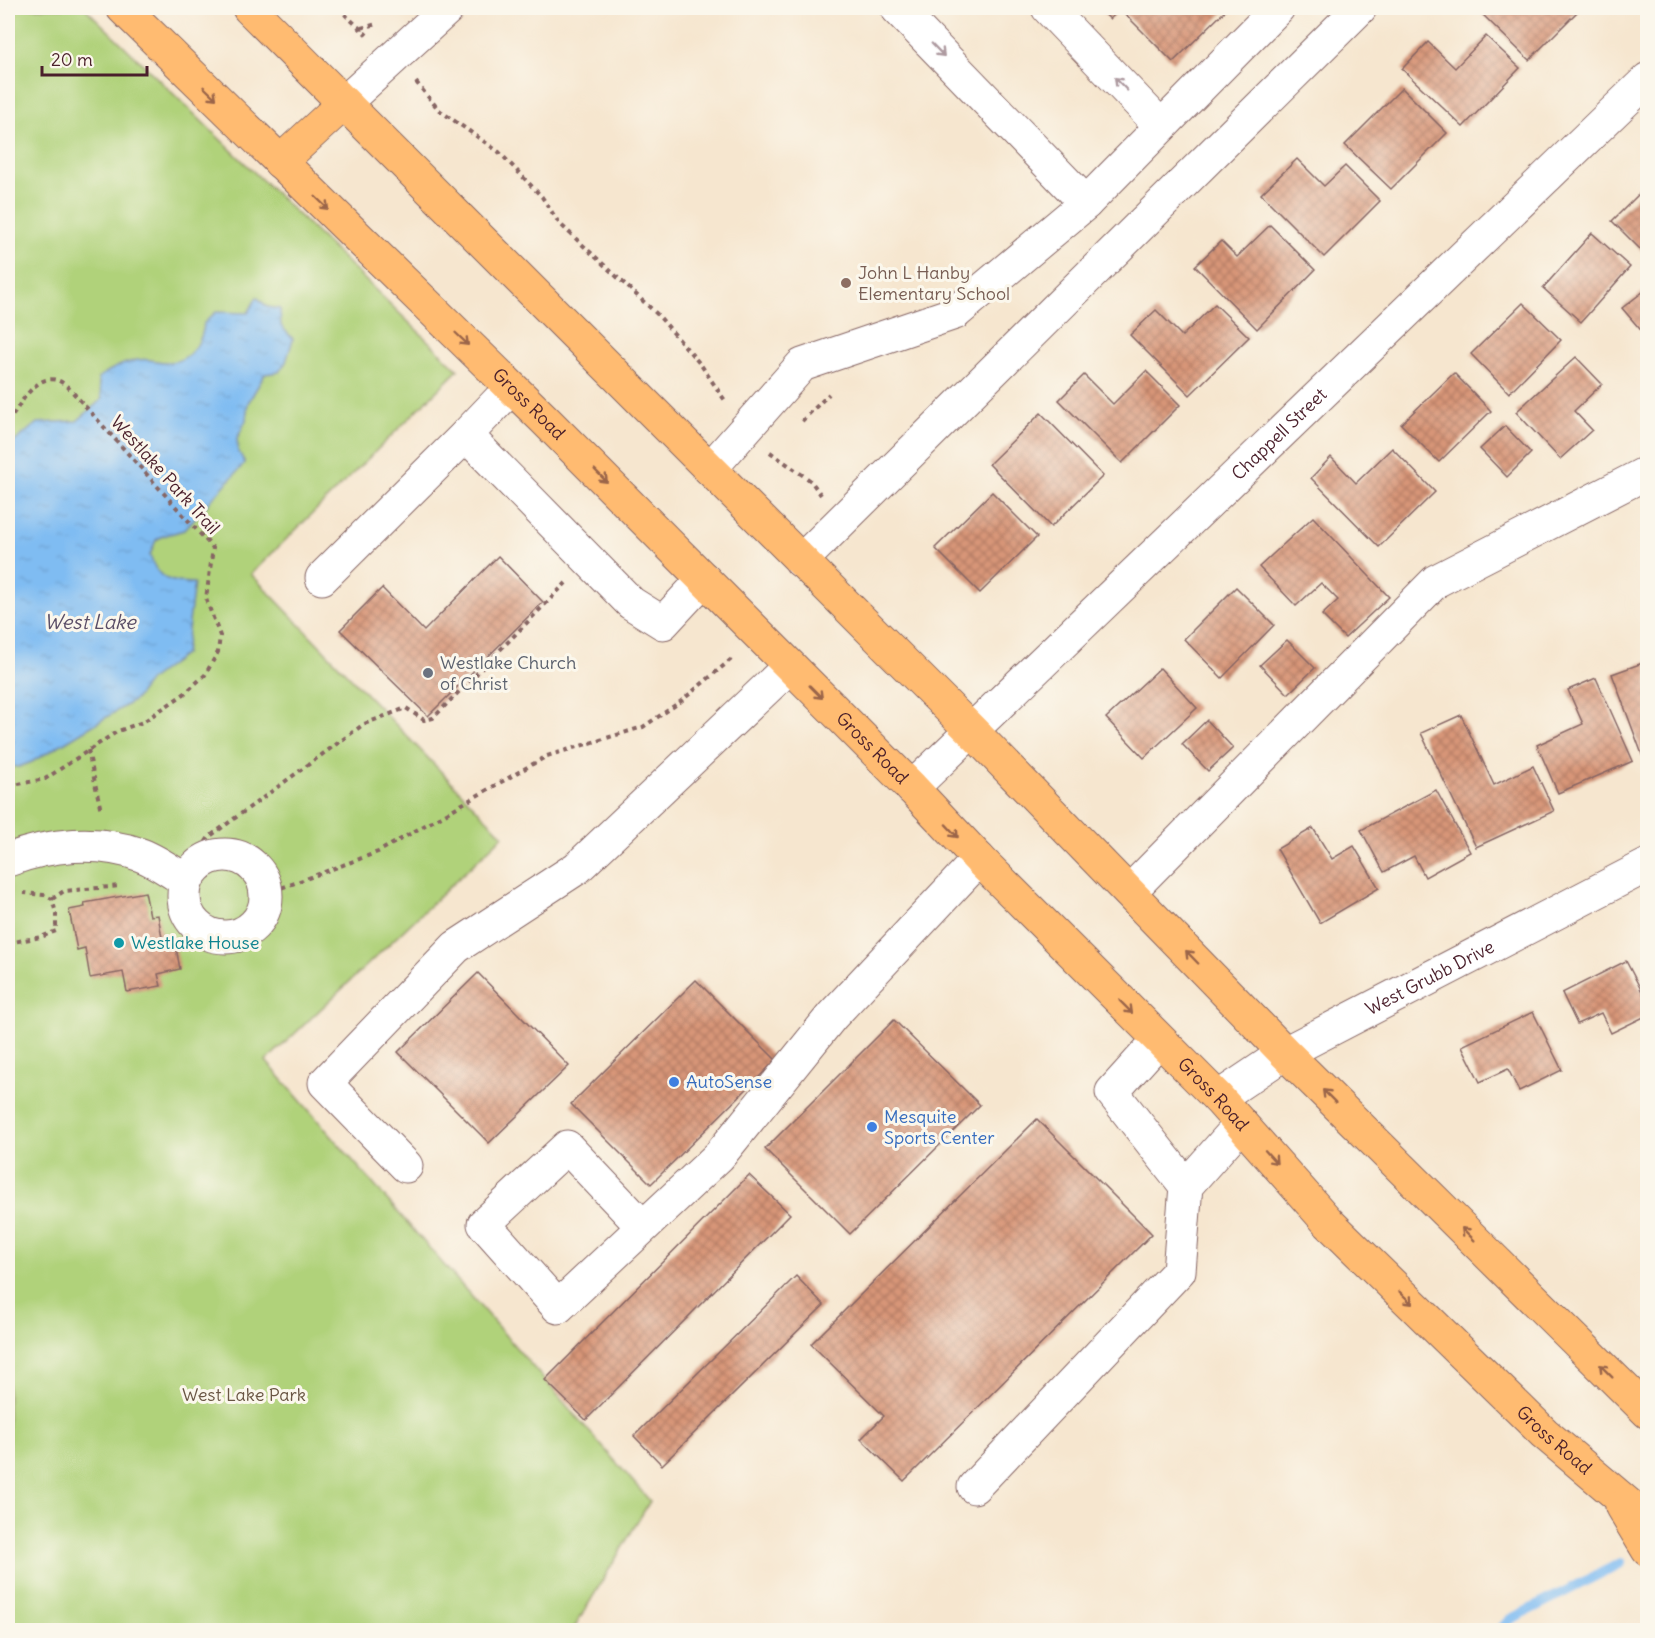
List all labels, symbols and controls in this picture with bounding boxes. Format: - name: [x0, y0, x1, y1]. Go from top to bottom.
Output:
- scale bar: [42, 39, 147, 77]
- one-way arrow: [931, 42, 945, 57]
- text: 20 m: [51, 48, 93, 71]
- one-way arrow: [1113, 76, 1128, 91]
- one-way arrow: [202, 86, 217, 100]
- one-way arrow: [315, 196, 330, 210]
- place label: John L Hanby Elementary School: [858, 261, 1010, 305]
- marker: John L Hanby Elementary School: [839, 276, 853, 290]
- one-way arrow: [454, 332, 469, 347]
- street label: Gross Road: [488, 363, 571, 445]
- street label: Chappell Street: [1227, 383, 1331, 485]
- street label: Westlake Park Trail: [106, 410, 225, 539]
- one-way arrow: [593, 469, 608, 483]
- water label: West Lake: [44, 609, 137, 634]
- place label: Westlake Church of Christ: [440, 651, 576, 695]
- marker: Westlake Church of Christ: [421, 666, 435, 680]
- one-way arrow: [808, 685, 823, 700]
- street label: Gross Road: [831, 707, 914, 789]
- one-way arrow: [945, 823, 959, 838]
- place label: Westlake House: [131, 931, 259, 954]
- street label: West Grubb Drive: [1362, 935, 1498, 1020]
- marker: Westlake House: [112, 936, 126, 950]
- one-way arrow: [1185, 950, 1200, 965]
- one-way arrow: [1118, 1000, 1133, 1014]
- street label: Gross Road: [1173, 1052, 1254, 1136]
- place label: AutoSense: [686, 1070, 772, 1093]
- marker: AutoSense: [667, 1075, 681, 1089]
- one-way arrow: [1322, 1089, 1337, 1104]
- place label: Mesquite Sports Center: [884, 1105, 995, 1149]
- marker: Mesquite Sports Center: [865, 1120, 879, 1134]
- one-way arrow: [1264, 1149, 1278, 1164]
- one-way arrow: [1460, 1226, 1475, 1241]
- one-way arrow: [1399, 1291, 1414, 1305]
- one-way arrow: [1599, 1364, 1614, 1379]
- park label: West Lake Park: [182, 1383, 306, 1406]
- street label: Gross Road: [1512, 1400, 1597, 1480]

